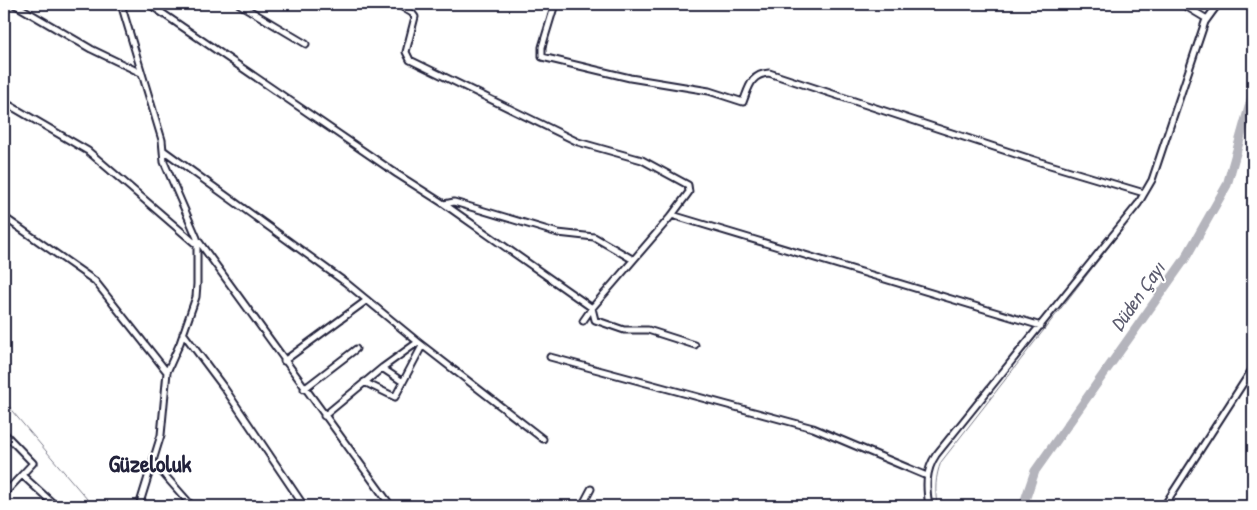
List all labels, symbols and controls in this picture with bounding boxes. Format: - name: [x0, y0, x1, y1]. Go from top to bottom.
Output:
- water label: Düden Çayı: [1103, 255, 1172, 337]
- district label: Güzeloluk: [109, 447, 192, 479]

